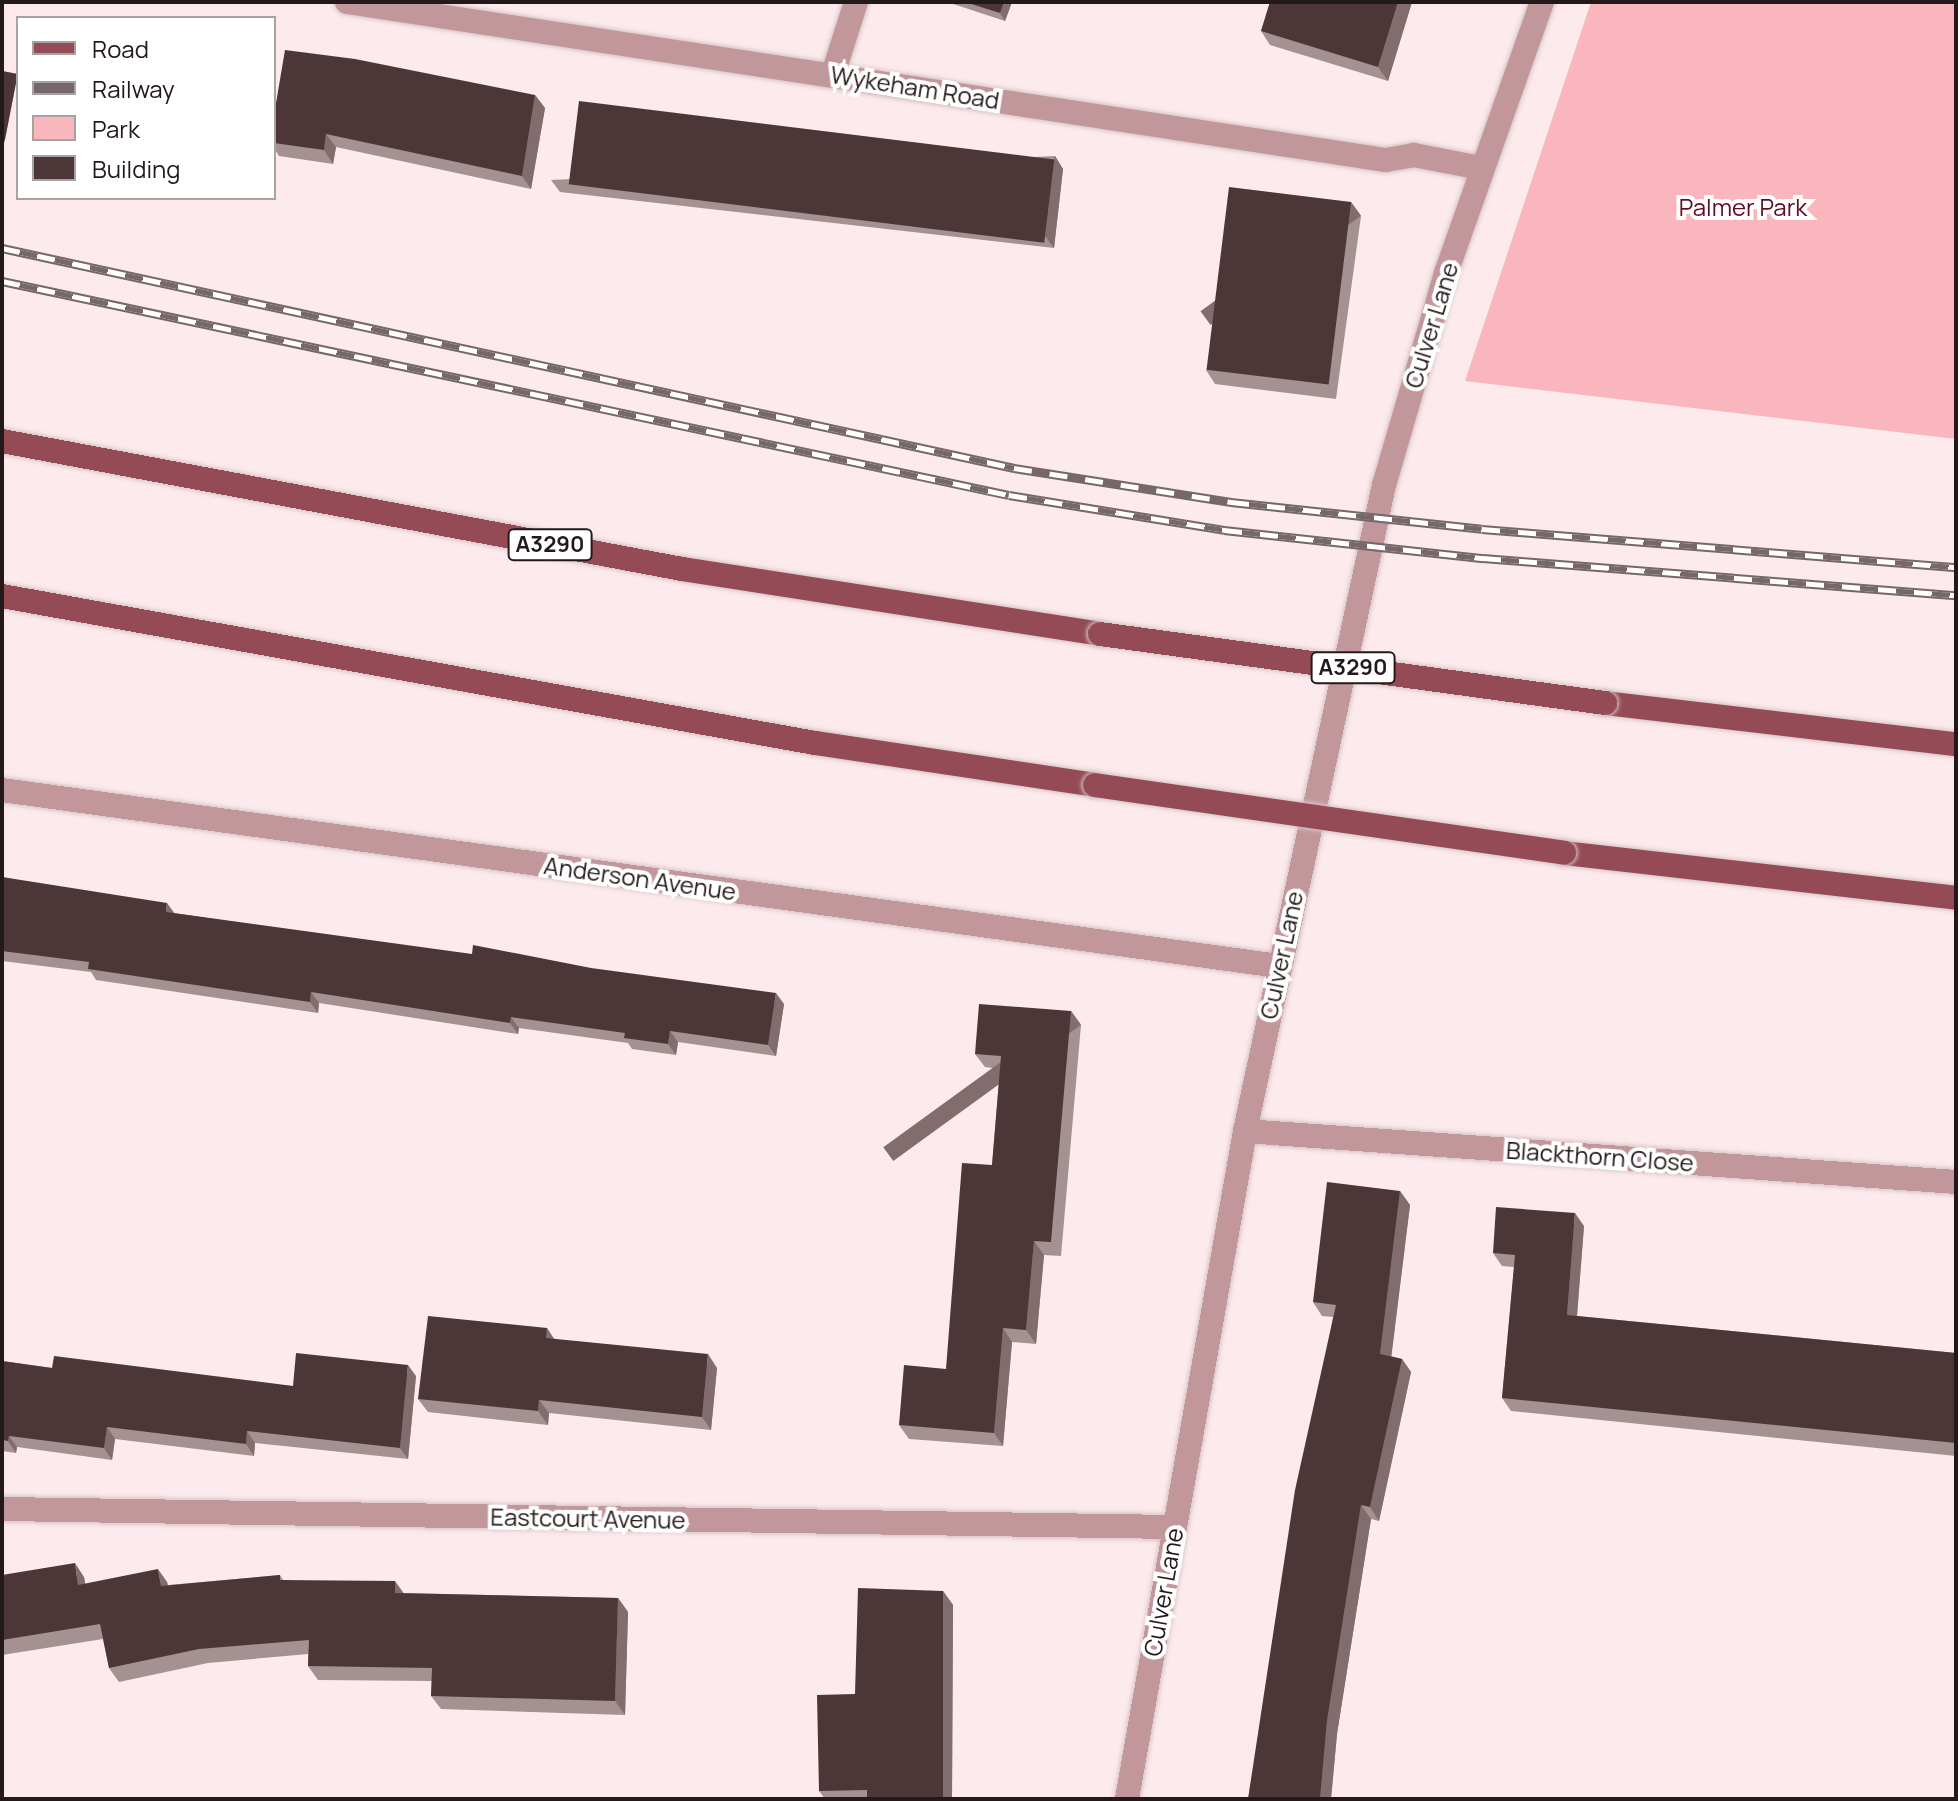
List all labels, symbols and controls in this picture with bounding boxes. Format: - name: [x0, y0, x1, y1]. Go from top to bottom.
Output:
- legend: [16, 16, 276, 200]
- text: Road: [92, 32, 149, 65]
- street label: Wykeham Road: [829, 59, 1001, 115]
- text: Railway: [92, 72, 175, 105]
- text: Park: [92, 112, 140, 145]
- text: Building: [92, 152, 180, 185]
- park label: Palmer Park: [1679, 193, 1807, 221]
- street label: Culver Lane: [1398, 259, 1464, 391]
- road number: A3290: [506, 527, 594, 563]
- road number: A3290: [1309, 650, 1397, 686]
- street label: Anderson Avenue: [542, 850, 738, 906]
- street label: Culver Lane: [1253, 888, 1309, 1022]
- street label: Blackthorn Close: [1505, 1135, 1695, 1177]
- street label: Eastcourt Avenue: [490, 1502, 686, 1534]
- street label: Culver Lane: [1138, 1525, 1188, 1659]

